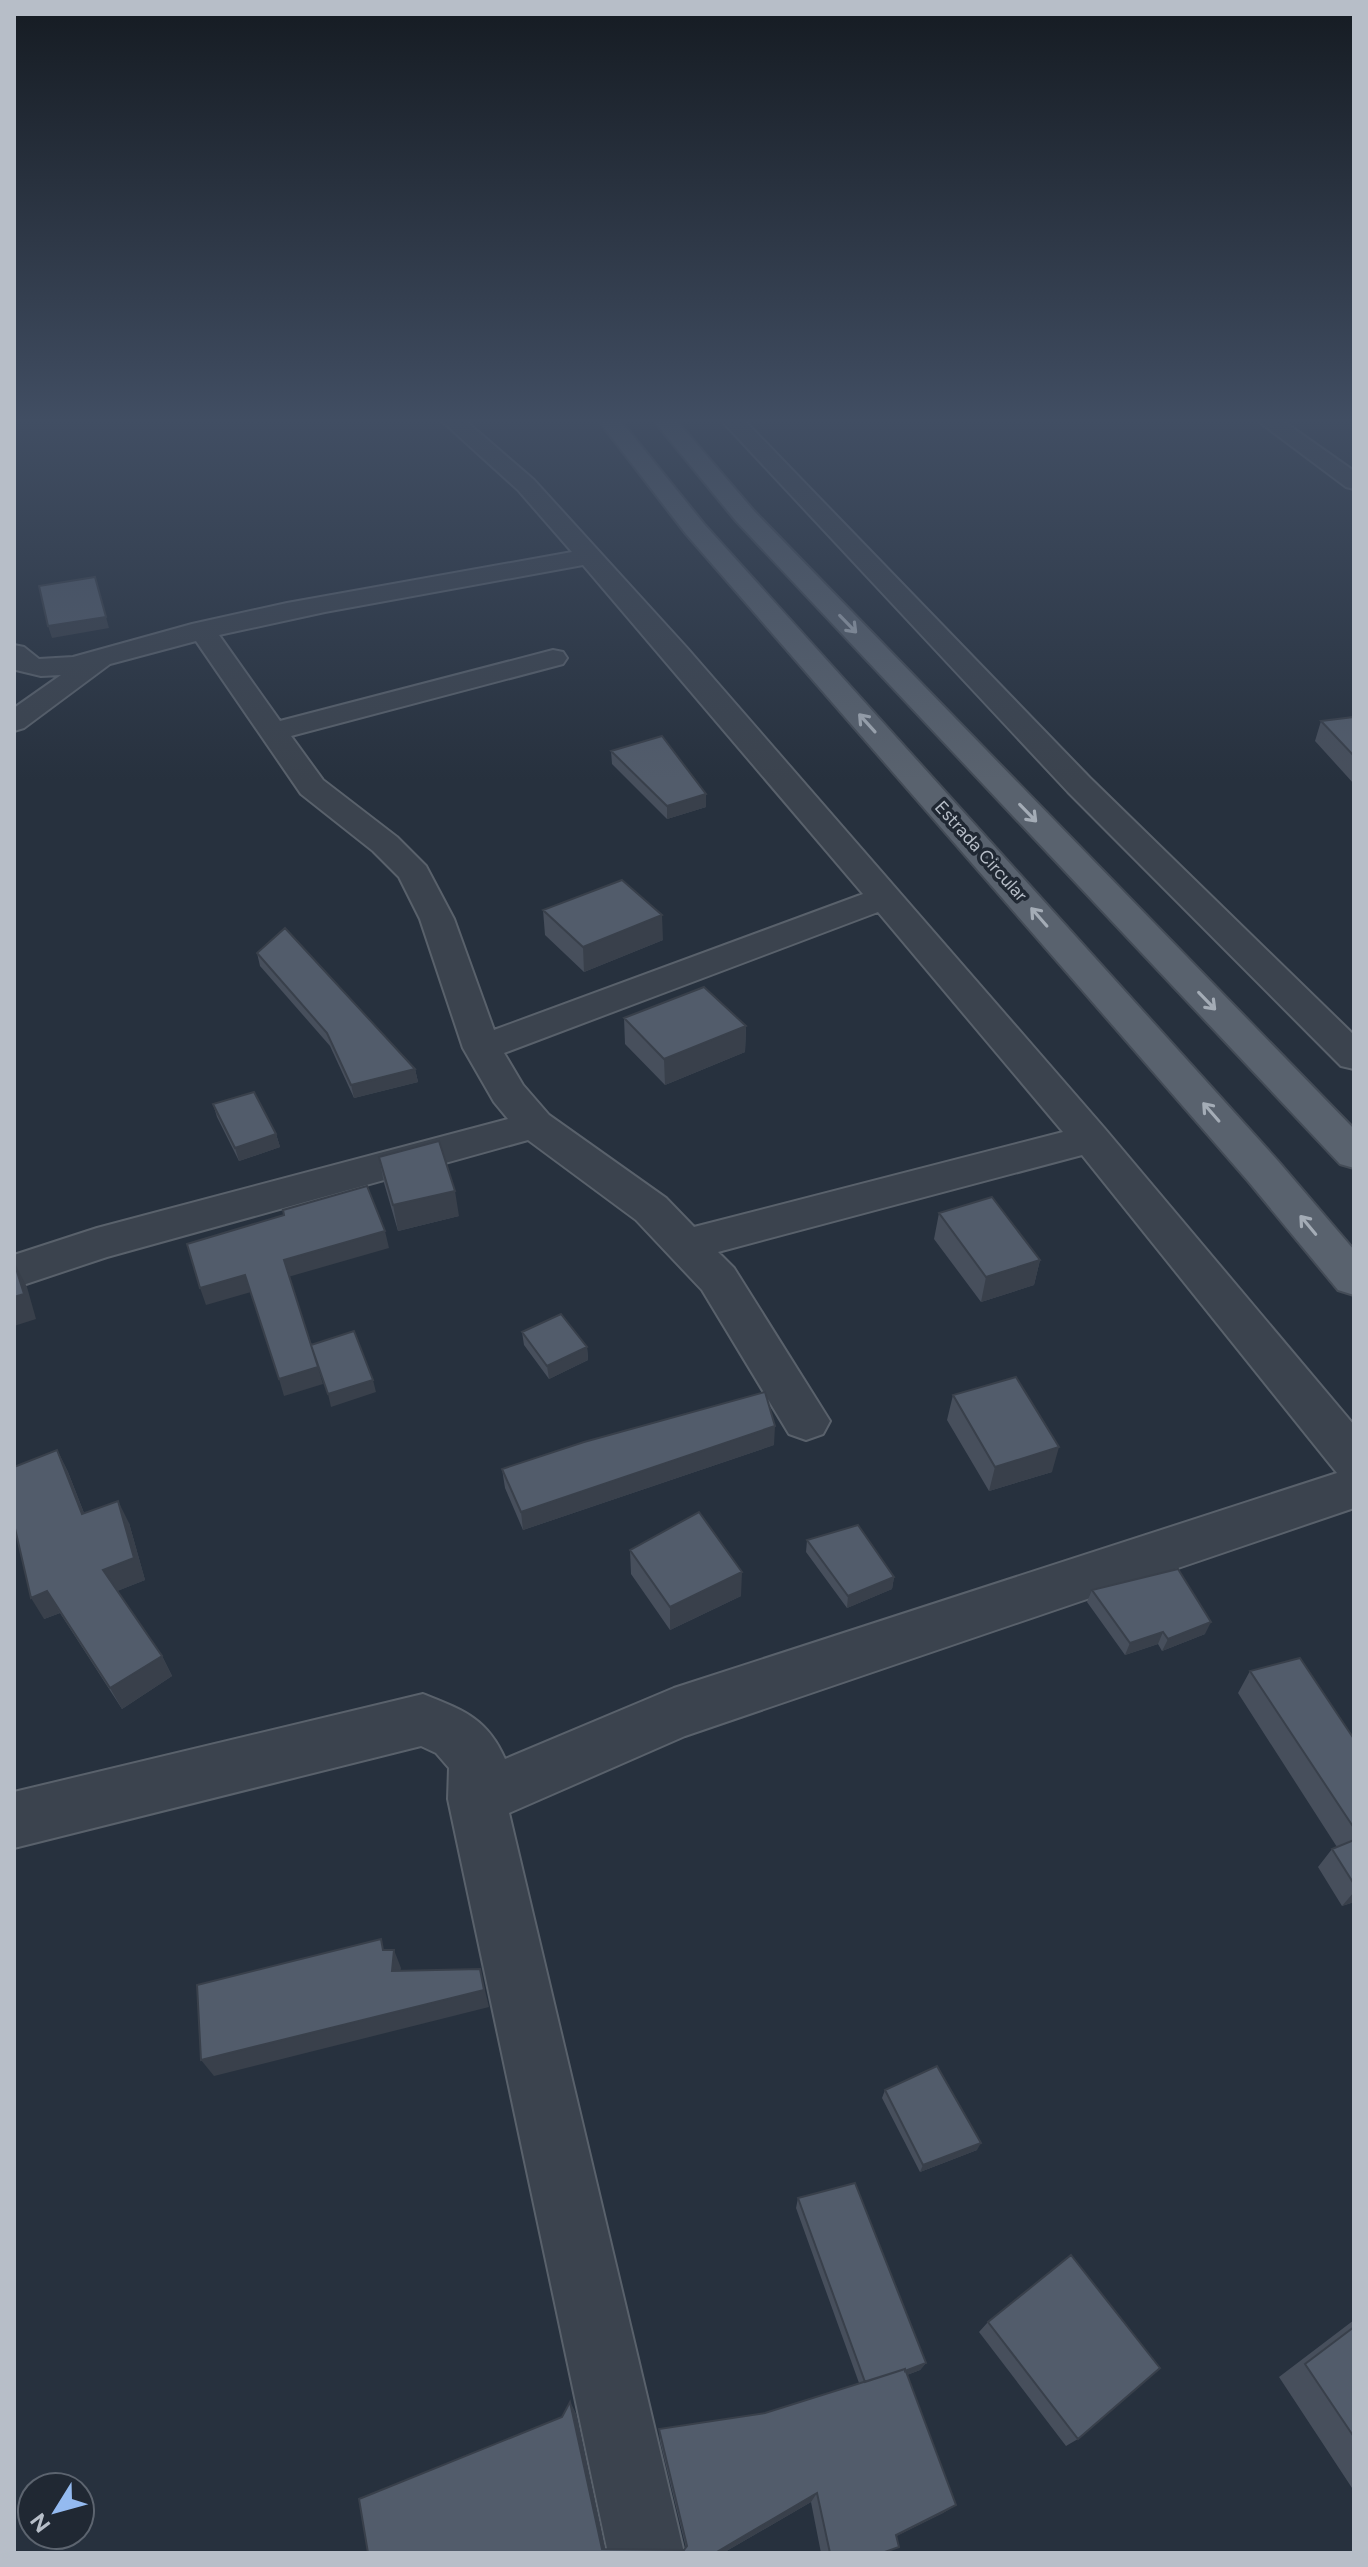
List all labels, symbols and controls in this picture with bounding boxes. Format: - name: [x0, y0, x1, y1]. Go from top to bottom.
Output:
- one-way arrow: [838, 614, 857, 634]
- one-way arrow: [858, 713, 876, 733]
- street label: Estrada Circular: [930, 796, 1032, 906]
- one-way arrow: [1018, 802, 1036, 822]
- one-way arrow: [1031, 908, 1049, 928]
- one-way arrow: [1197, 990, 1216, 1010]
- one-way arrow: [1202, 1103, 1220, 1123]
- one-way arrow: [1299, 1215, 1317, 1236]
- north arrow: [16, 2471, 96, 2551]
- text: N: [25, 2508, 56, 2538]

